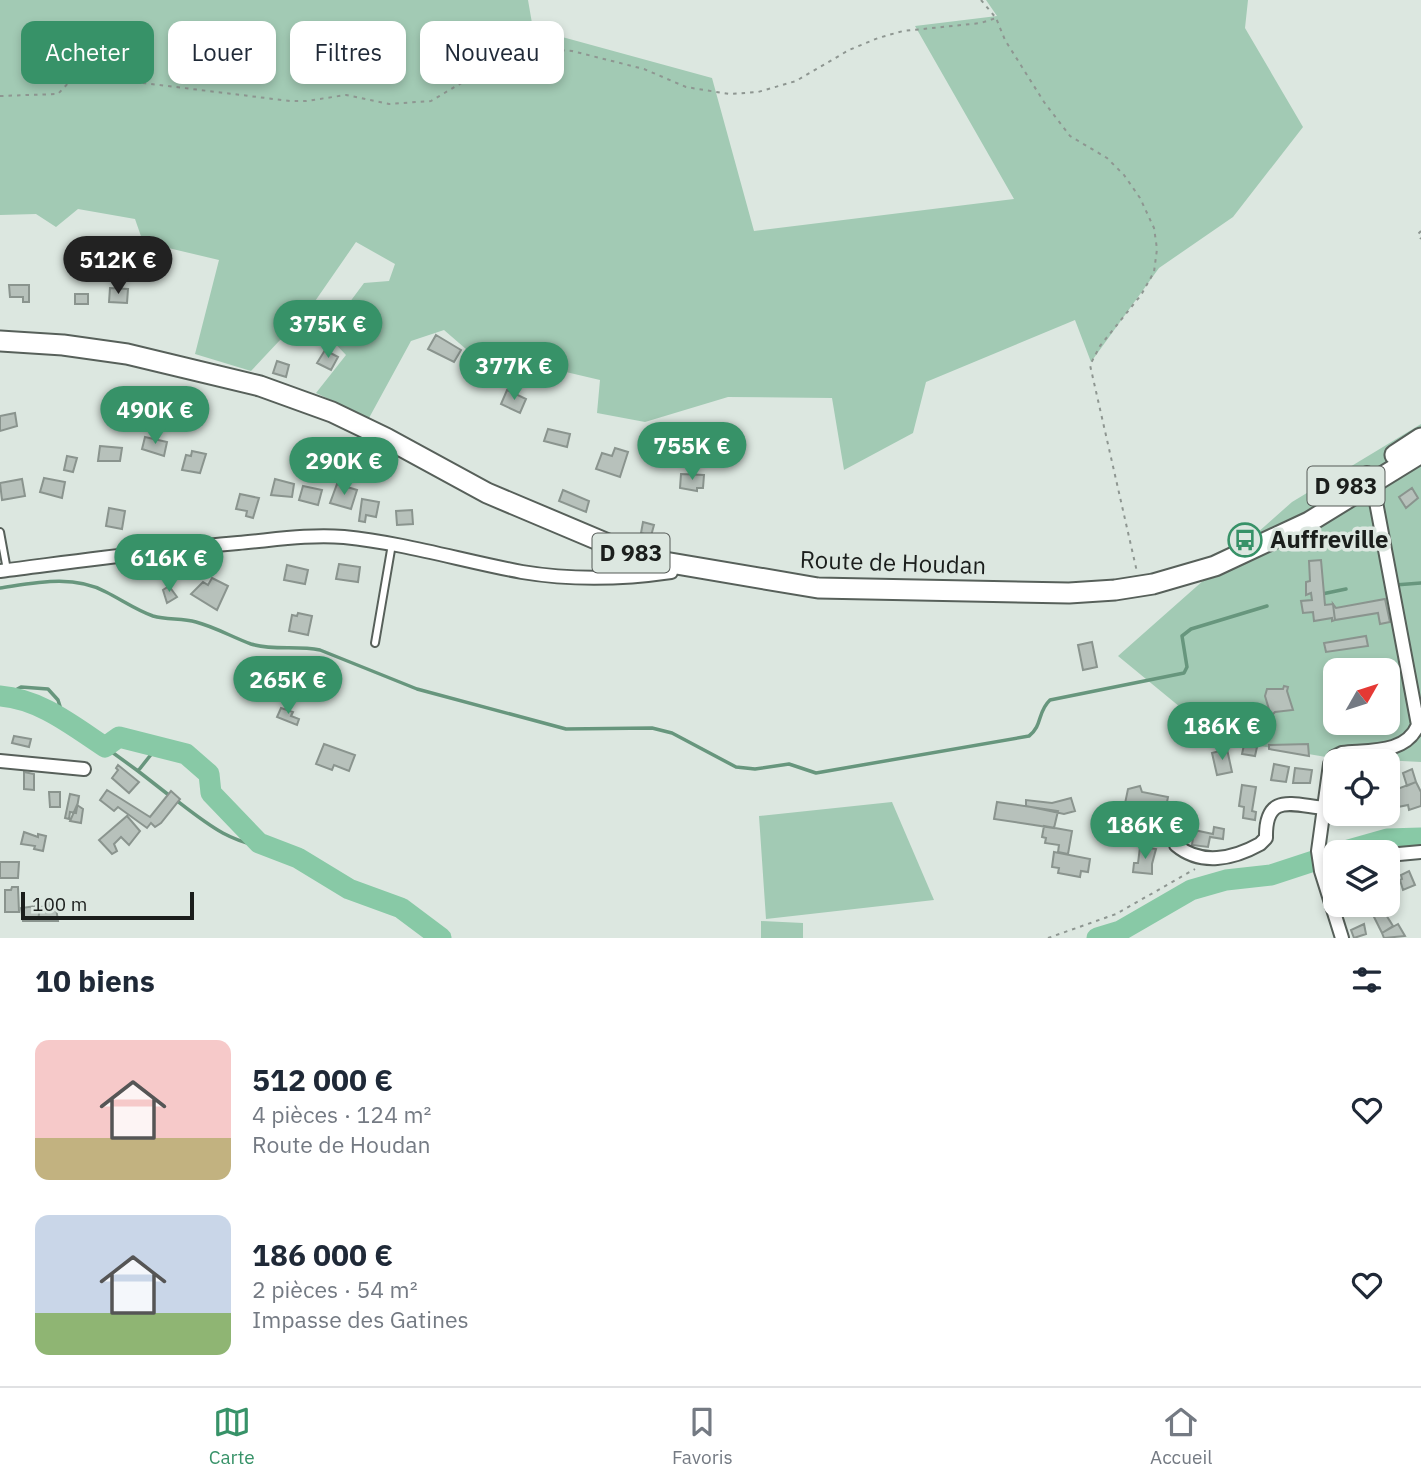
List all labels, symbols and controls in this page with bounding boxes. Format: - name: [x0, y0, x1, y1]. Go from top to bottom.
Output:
- chip: Acheter: [21, 21, 154, 84]
- chip: Louer: [168, 21, 276, 84]
- chip: Filtres: [290, 21, 406, 84]
- chip: Nouveau: [420, 21, 564, 84]
- pin: 512K €: [61, 236, 175, 296]
- text: 512K €: [79, 244, 157, 274]
- pin: 375K €: [271, 300, 385, 360]
- text: 375K €: [289, 308, 367, 338]
- pin: 377K €: [457, 342, 571, 402]
- text: 377K €: [475, 350, 553, 380]
- pin: 490K €: [98, 386, 212, 446]
- text: 490K €: [116, 394, 194, 424]
- pin: 755K €: [635, 422, 749, 482]
- text: 755K €: [653, 430, 731, 460]
- pin: 290K €: [287, 438, 401, 497]
- text: 290K €: [305, 445, 383, 475]
- road number: D 983: [1308, 466, 1384, 506]
- bus stop icon: Auffreville: [1226, 521, 1264, 559]
- place label: Auffreville: [1270, 523, 1389, 555]
- pin: 616K €: [112, 534, 226, 594]
- road number: D 983: [592, 534, 670, 572]
- text: 616K €: [130, 542, 208, 572]
- street label: Route de Houdan: [799, 543, 987, 581]
- pin: 265K €: [231, 656, 345, 716]
- north arrow: [1323, 658, 1400, 735]
- map controls: [1323, 658, 1400, 917]
- text: 265K €: [249, 664, 327, 694]
- pin: 186K €: [1165, 702, 1279, 762]
- text: 186K €: [1183, 710, 1261, 740]
- button: locate: [1323, 749, 1400, 826]
- pin: 186K €: [1088, 802, 1202, 861]
- text: 186K €: [1106, 809, 1184, 839]
- button: layers: [1323, 840, 1400, 917]
- scale bar: [21, 889, 194, 921]
- text: 100 m: [32, 892, 87, 916]
- text: 10 biens: [35, 961, 155, 1000]
- icon: filters: [1348, 961, 1386, 999]
- text: 512 000 €: [252, 1060, 393, 1099]
- icon: home: [91, 1068, 175, 1152]
- icon: heart: [1348, 1091, 1386, 1129]
- text: 4 pièces · 124 m²: [252, 1099, 431, 1129]
- text: Route de Houdan: [252, 1129, 431, 1159]
- text: 186 000 €: [252, 1235, 393, 1274]
- icon: home: [91, 1243, 175, 1327]
- icon: heart: [1348, 1266, 1386, 1304]
- text: 2 pièces · 54 m²: [252, 1274, 418, 1304]
- text: Impasse des Gatines: [252, 1304, 469, 1334]
- tab: Carte: [209, 1403, 255, 1469]
- tab: Favoris: [672, 1403, 733, 1469]
- tab: Accueil: [1150, 1403, 1212, 1469]

